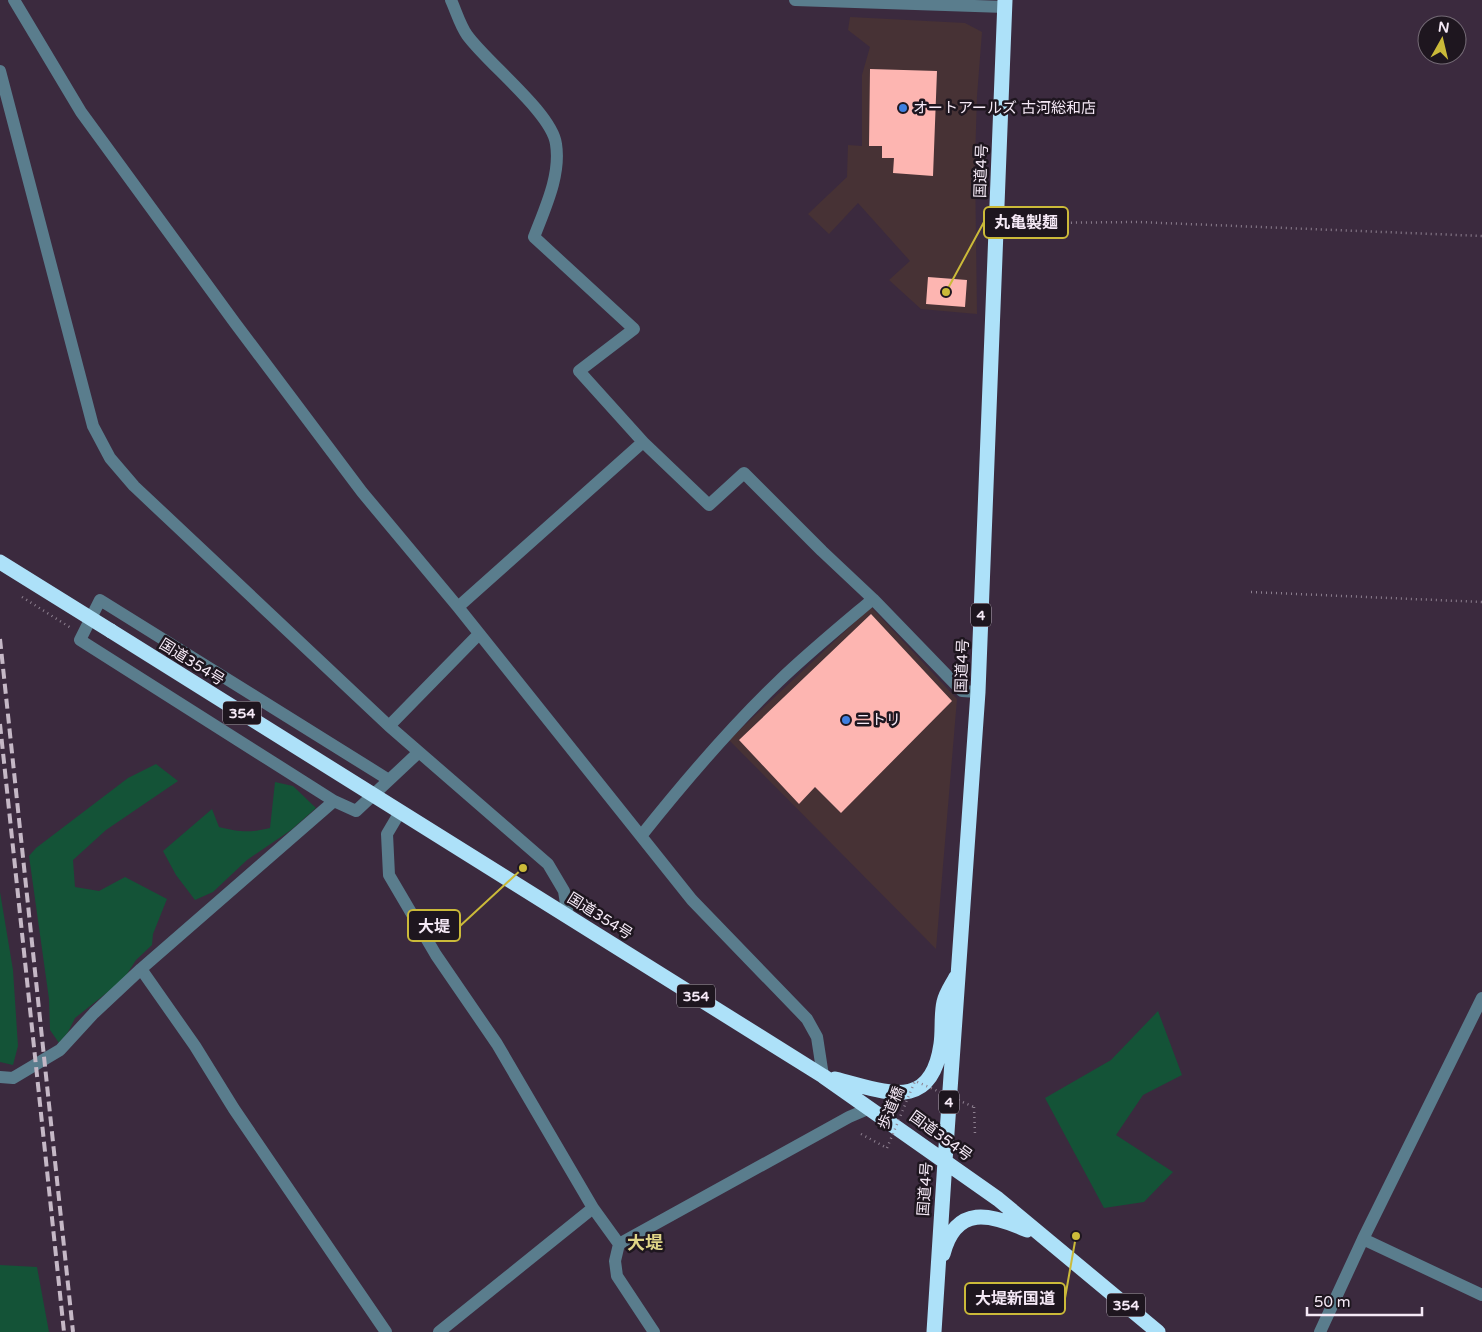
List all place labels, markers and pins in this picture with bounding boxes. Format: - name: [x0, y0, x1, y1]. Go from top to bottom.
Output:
- place label: オートアールズ 古河総和店: [913, 99, 1096, 117]
- marker: オートアールズ 古河総和店: [897, 102, 909, 114]
- callout: 丸亀製麺: [984, 207, 1068, 238]
- place label: ニトリ: [856, 711, 901, 729]
- marker: ニトリ: [840, 714, 852, 726]
- callout: 大堤: [408, 910, 460, 941]
- callout: 大堤新国道: [965, 1283, 1065, 1314]

